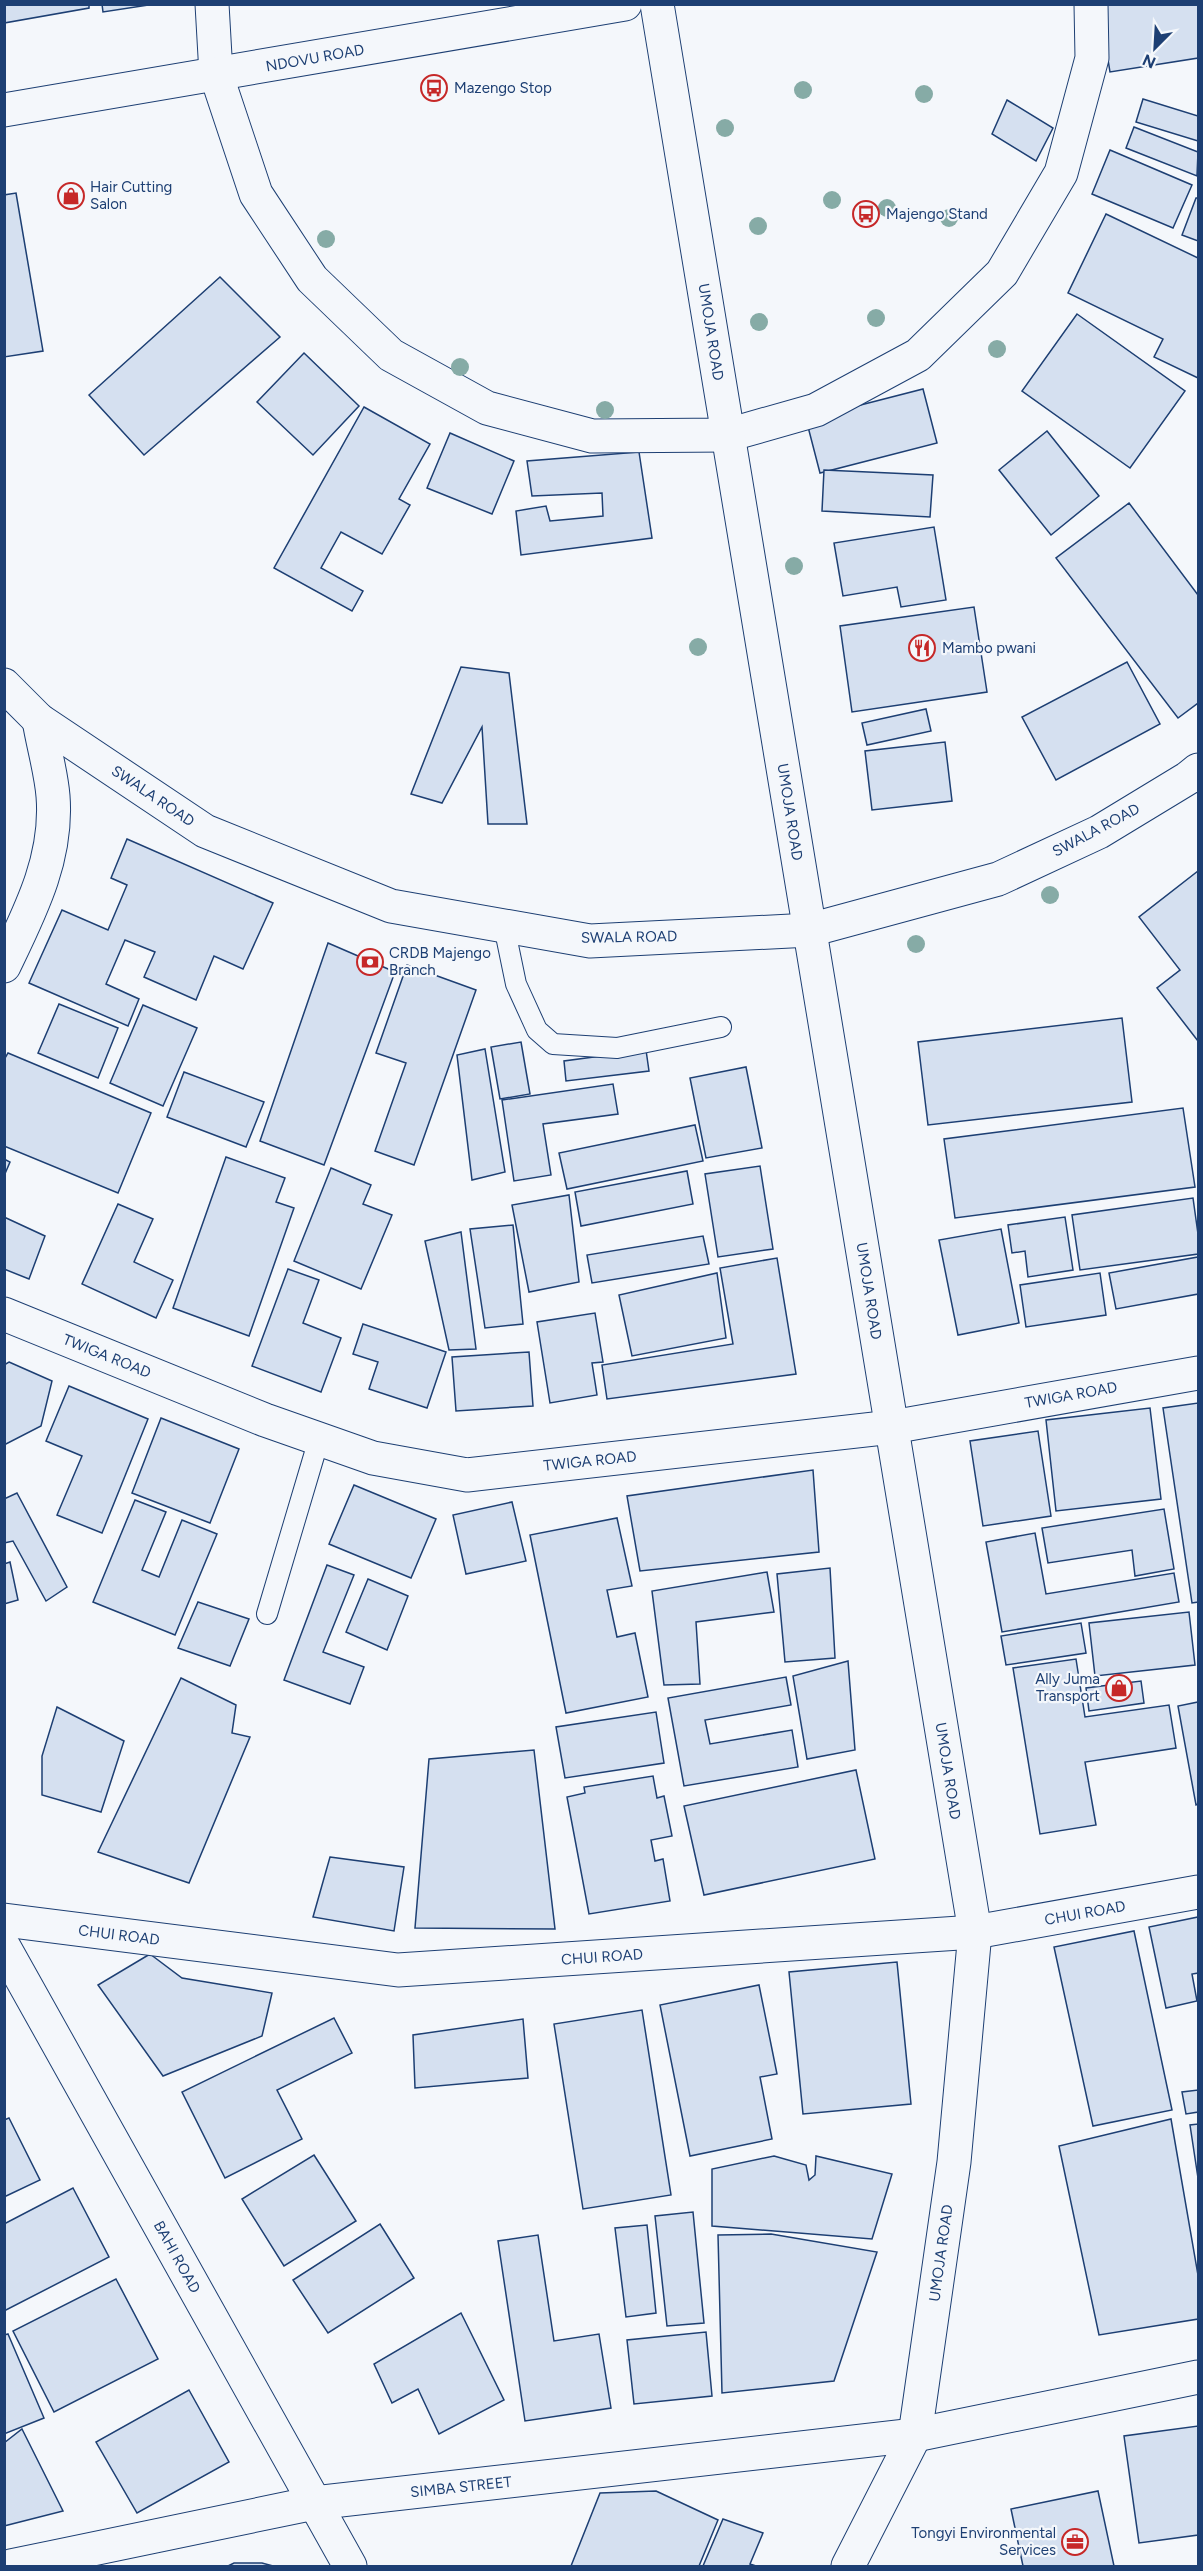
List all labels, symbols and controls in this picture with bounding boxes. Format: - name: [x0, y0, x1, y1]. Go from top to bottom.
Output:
- north arrow: [1125, 18, 1185, 78]
- street label: NDOVU ROAD: [264, 40, 366, 76]
- text: N: [1140, 50, 1159, 72]
- bus stop icon: Mazengo Stop: [419, 73, 449, 103]
- place label: Mazengo Stop: [454, 79, 552, 97]
- place label: Hair Cutting Salon: [90, 178, 172, 213]
- shop icon: Hair Cutting Salon: [56, 181, 86, 211]
- bus stop icon: Majengo Stand: [851, 199, 881, 229]
- place label: Majengo Stand: [886, 205, 988, 223]
- street label: UMOJA ROAD: [694, 282, 728, 382]
- restaurant icon: Mambo pwani: [907, 633, 937, 663]
- place label: Mambo pwani: [942, 639, 1036, 657]
- street label: SWALA ROAD: [108, 762, 198, 830]
- street label: UMOJA ROAD: [773, 762, 807, 862]
- street label: SWALA ROAD: [1049, 799, 1143, 861]
- street label: SWALA ROAD: [581, 927, 677, 947]
- place label: CRDB Majengo Branch: [389, 944, 491, 979]
- bank icon: CRDB Majengo Branch: [355, 947, 385, 977]
- street label: UMOJA ROAD: [852, 1241, 886, 1341]
- street label: TWIGA ROAD: [60, 1330, 154, 1382]
- street label: TWIGA ROAD: [1023, 1378, 1119, 1412]
- street label: TWIGA ROAD: [543, 1447, 637, 1475]
- place label: Ally Juma Transport: [1035, 1670, 1100, 1705]
- shop icon: Ally Juma Transport: [1104, 1673, 1134, 1703]
- street label: UMOJA ROAD: [931, 1721, 965, 1821]
- street label: CHUI ROAD: [1043, 1897, 1127, 1929]
- street label: CHUI ROAD: [77, 1921, 161, 1949]
- street label: CHUI ROAD: [560, 1945, 644, 1969]
- street label: UMOJA ROAD: [925, 2203, 957, 2303]
- street label: BAHI ROAD: [150, 2218, 204, 2296]
- street label: SIMBA STREET: [409, 2473, 513, 2501]
- place label: Tongyi Environmental Services: [911, 2524, 1056, 2559]
- office icon: Tongyi Environmental Services: [1060, 2527, 1090, 2557]

